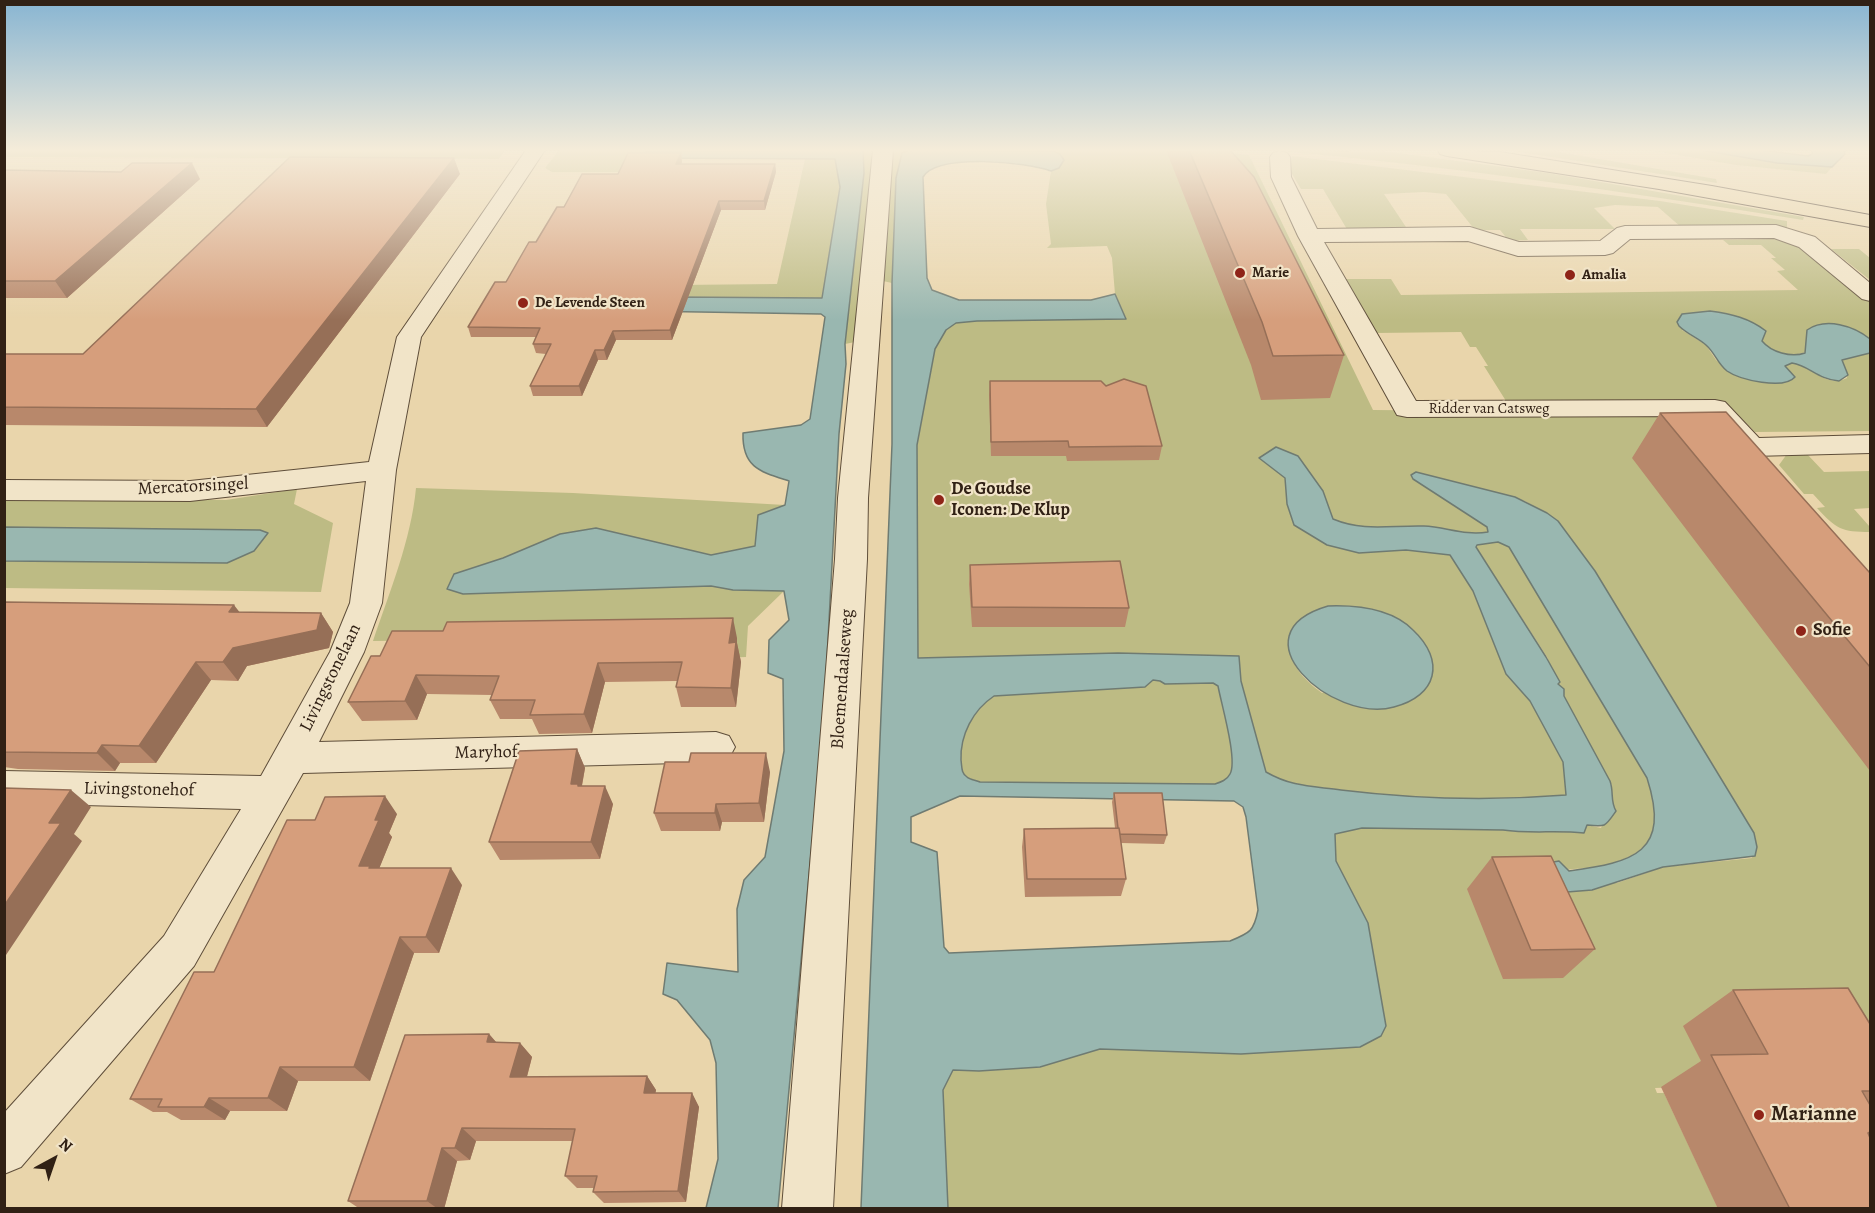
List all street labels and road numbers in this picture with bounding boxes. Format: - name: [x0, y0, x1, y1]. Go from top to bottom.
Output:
- street label: Ridder van Catsweg: [1428, 400, 1550, 418]
- street label: Mercatorsingel: [137, 473, 249, 501]
- street label: Bloemendaalseweg: [827, 608, 859, 750]
- street label: Livingstonelaan: [296, 621, 366, 735]
- street label: Maryhof: [454, 742, 518, 764]
- street label: Livingstonehof: [83, 778, 195, 802]

